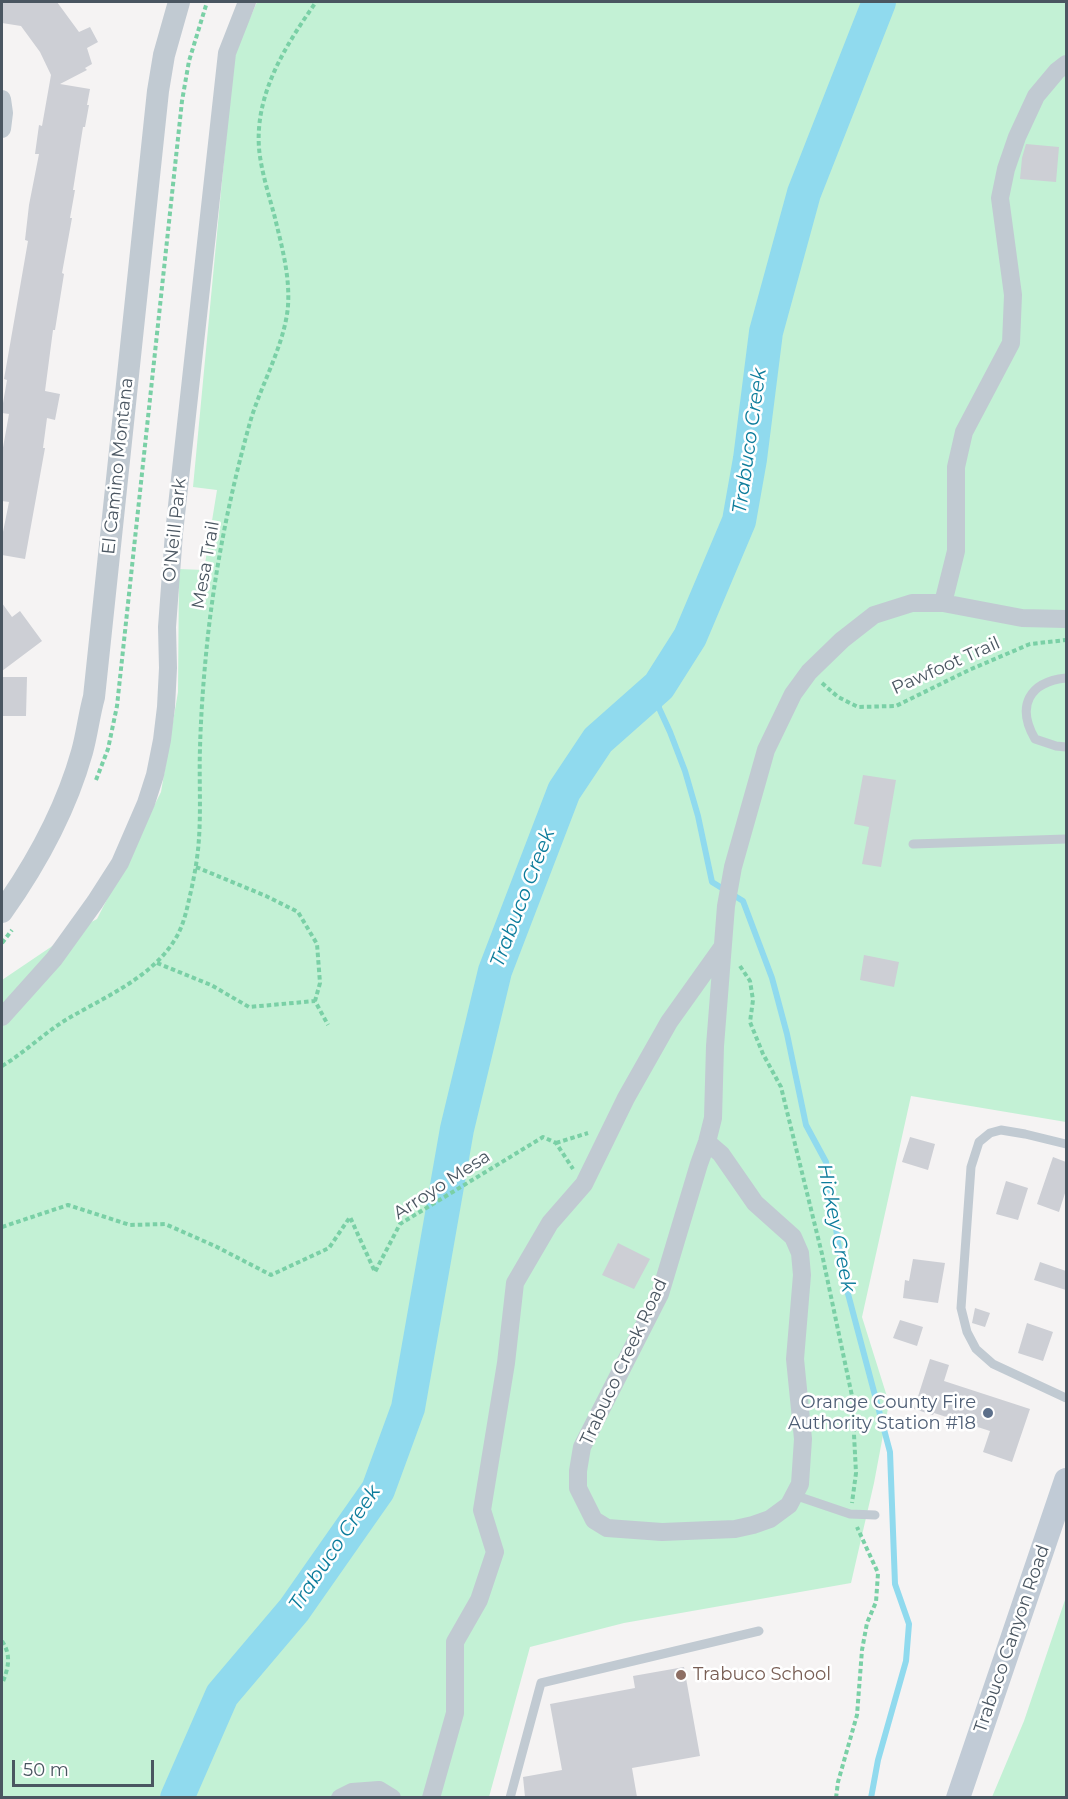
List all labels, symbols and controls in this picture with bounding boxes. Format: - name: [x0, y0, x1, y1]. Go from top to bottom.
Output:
- water label: Trabuco Creek: [728, 367, 772, 515]
- street label: El Camino Montana: [98, 376, 138, 556]
- street label: O'Neill Park: [159, 477, 191, 583]
- street label: Mesa Trail: [188, 519, 224, 611]
- street label: Pawfoot Trail: [888, 632, 1004, 700]
- water label: Trabuco Creek: [486, 825, 560, 971]
- street label: Arroyo Mesa: [390, 1146, 494, 1224]
- water label: Hickey Creek: [812, 1162, 860, 1294]
- street label: Trabuco Creek Road: [576, 1275, 672, 1449]
- place label: Orange County Fire Authority Station #18: [788, 1392, 976, 1434]
- marker: Orange County Fire Authority Station #18: [981, 1406, 995, 1420]
- water label: Trabuco Creek: [284, 1481, 386, 1615]
- street label: Trabuco Canyon Road: [970, 1542, 1054, 1736]
- place label: Trabuco School: [693, 1664, 831, 1686]
- marker: Trabuco School: [674, 1668, 688, 1682]
- scale bar: [15, 1748, 158, 1786]
- text: 50 m: [23, 1759, 69, 1781]

